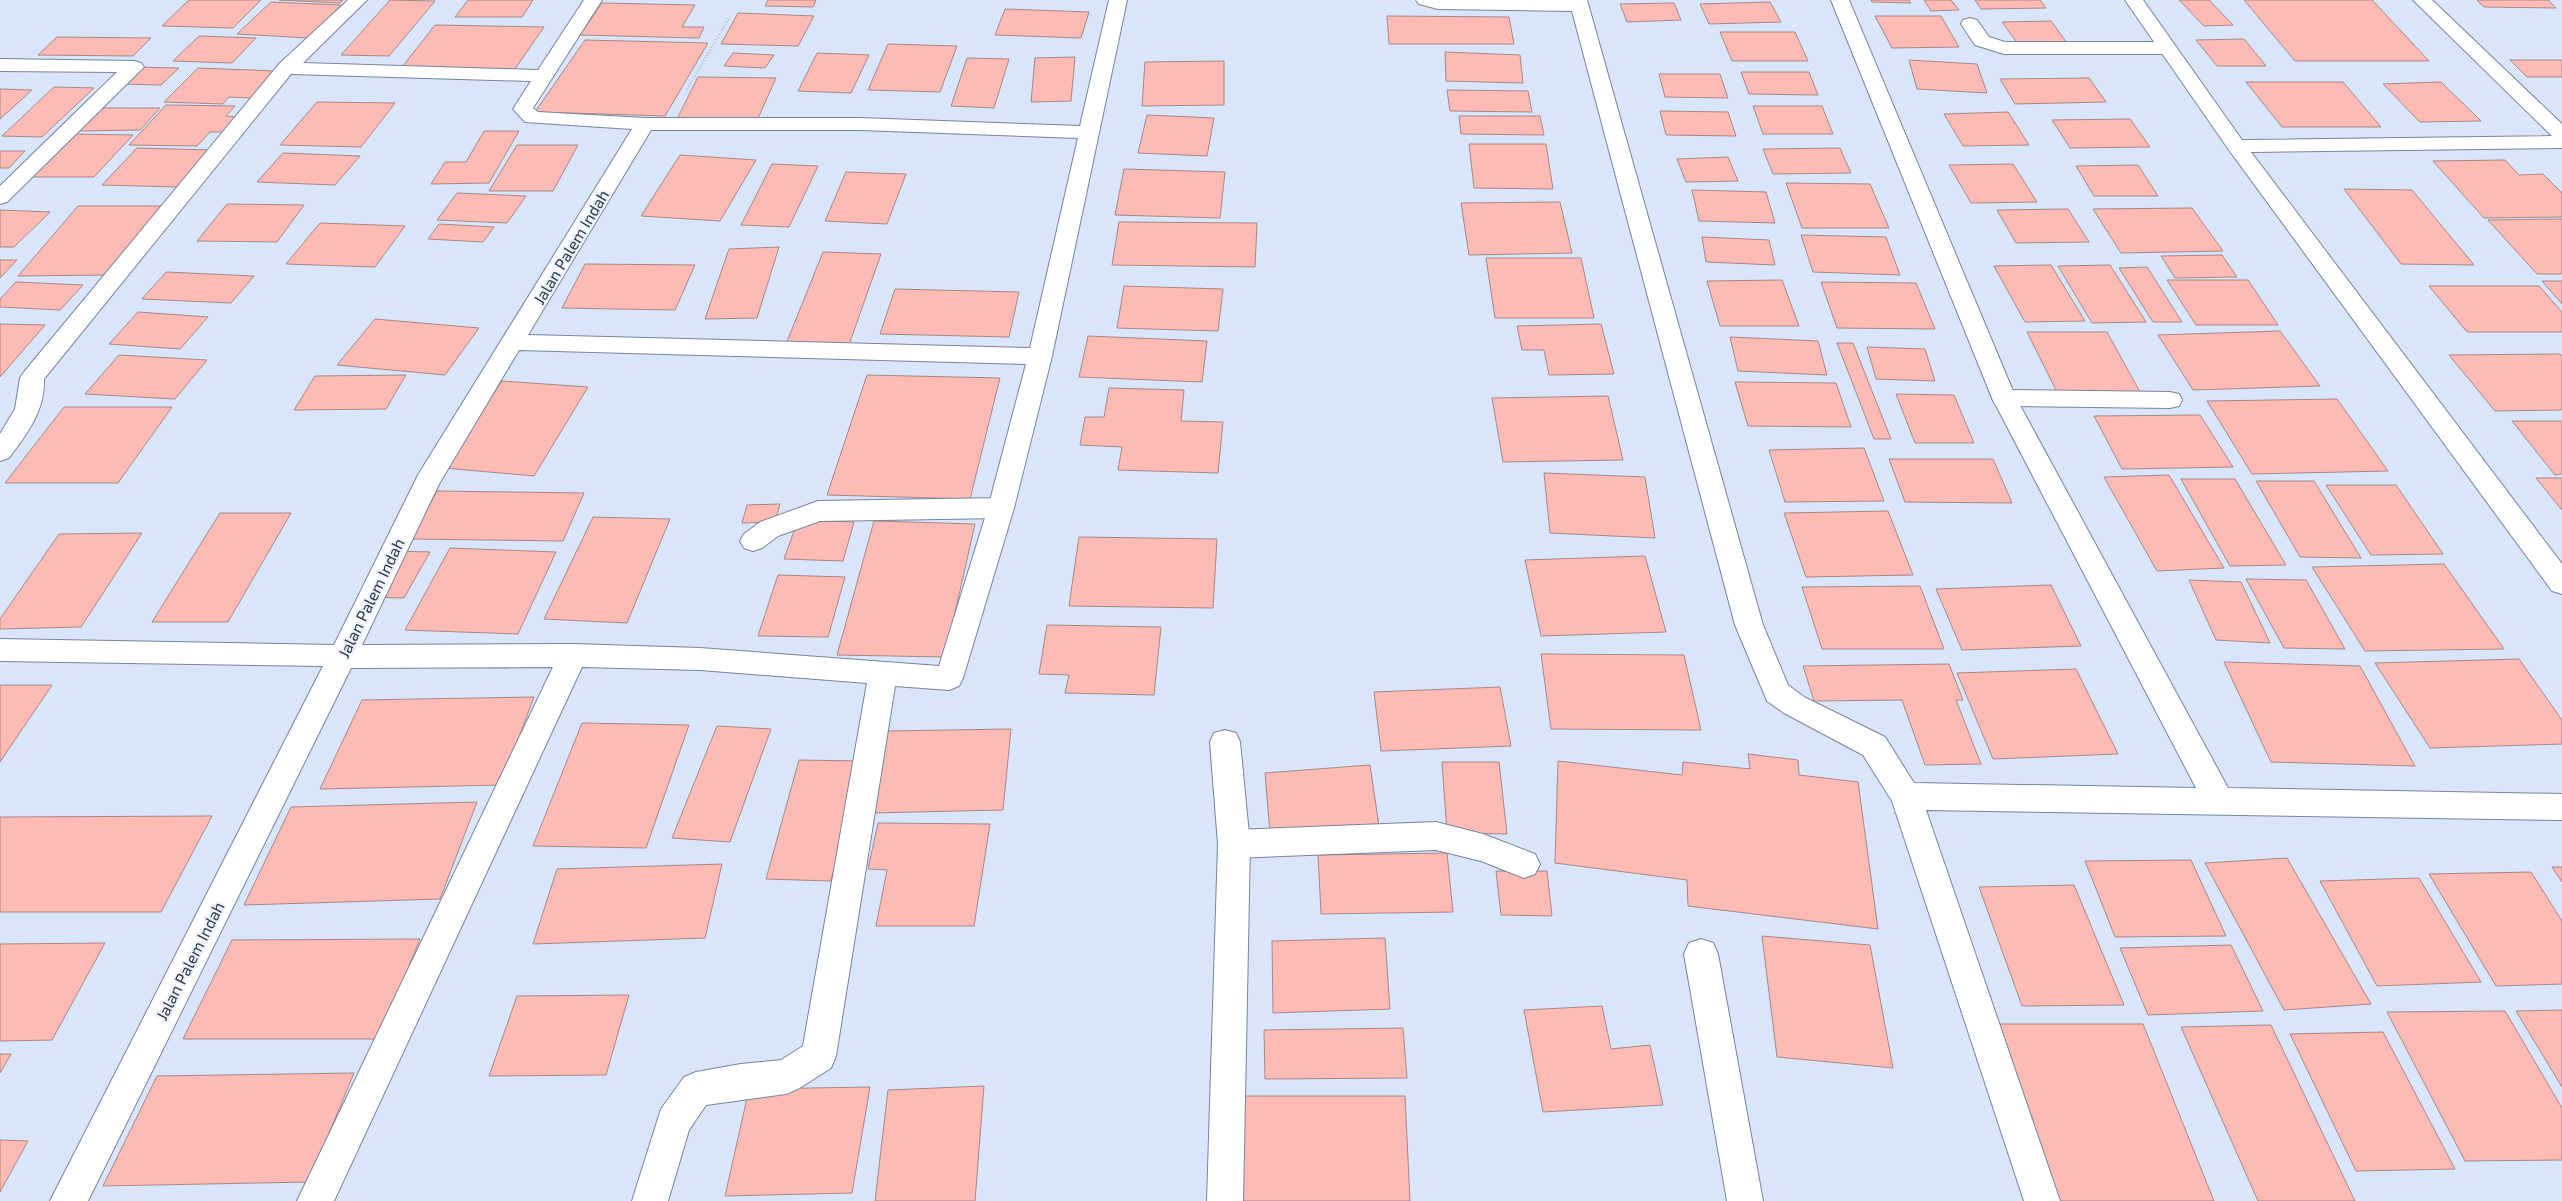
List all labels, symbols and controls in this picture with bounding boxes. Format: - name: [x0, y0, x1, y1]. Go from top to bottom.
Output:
- street label: Jalan Palem Indah: [529, 186, 612, 308]
- street label: Jalan Palem Indah: [333, 535, 408, 661]
- street label: Jalan Palem Indah: [151, 898, 228, 1023]

